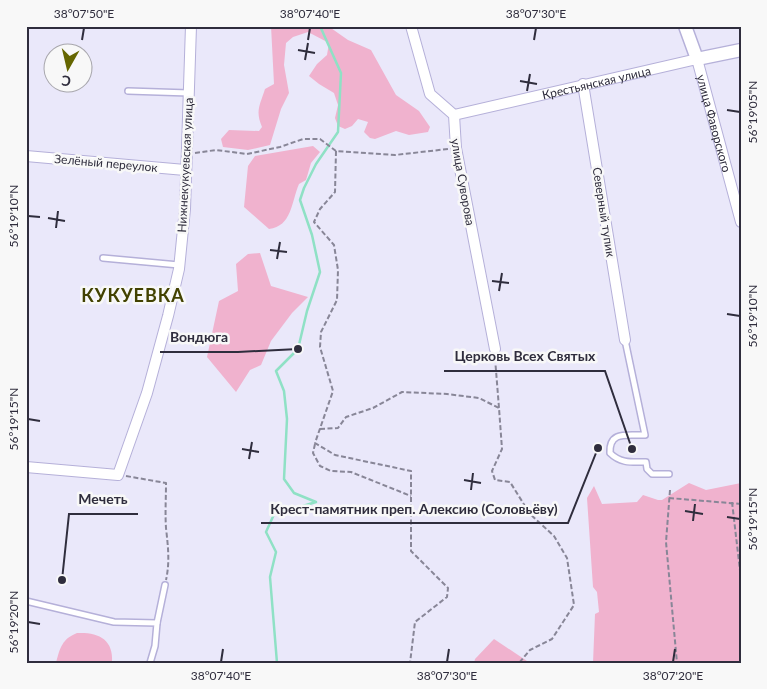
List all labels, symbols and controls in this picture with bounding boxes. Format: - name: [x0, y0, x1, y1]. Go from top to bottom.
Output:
- text: 38°07'50"E: [54, 6, 114, 21]
- text: 38°07'40"E: [280, 6, 340, 21]
- text: 38°07'30"E: [506, 6, 566, 21]
- north arrow: [42, 42, 92, 92]
- street label: Крестьянская улица: [541, 62, 652, 102]
- text: С: [60, 72, 72, 90]
- street label: улица Фаворского: [694, 73, 735, 174]
- text: 56°19'05"N: [745, 81, 760, 143]
- street label: Нижнекукуевская улица: [174, 97, 196, 233]
- street label: улица Суворова: [448, 137, 478, 227]
- street label: Зелёный переулок: [54, 151, 159, 175]
- street label: Северный тупик: [589, 166, 619, 259]
- text: 56°19'10"N: [6, 185, 21, 247]
- district label: КУКУЕВКА: [81, 284, 185, 306]
- text: 56°19'10"N: [745, 285, 760, 347]
- callout: Вондюга: [160, 323, 238, 352]
- text: Вондюга: [170, 328, 228, 345]
- callout: Церковь Всех Святых: [444, 342, 605, 371]
- text: Церковь Всех Святых: [455, 347, 596, 364]
- text: 56°19'15"N: [6, 388, 21, 450]
- callout: Мечеть: [69, 485, 138, 514]
- text: 56°19'15"N: [745, 488, 760, 550]
- text: Мечеть: [78, 490, 128, 507]
- callout: Крест-памятник преп. Алексию (Соловьёву): [261, 494, 568, 523]
- text: Крест-памятник преп. Алексию (Соловьёву): [270, 500, 558, 517]
- text: 56°19'20"N: [6, 591, 21, 653]
- text: 38°07'40"E: [191, 668, 251, 683]
- text: 38°07'30"E: [417, 668, 477, 683]
- text: 38°07'20"E: [643, 668, 703, 683]

